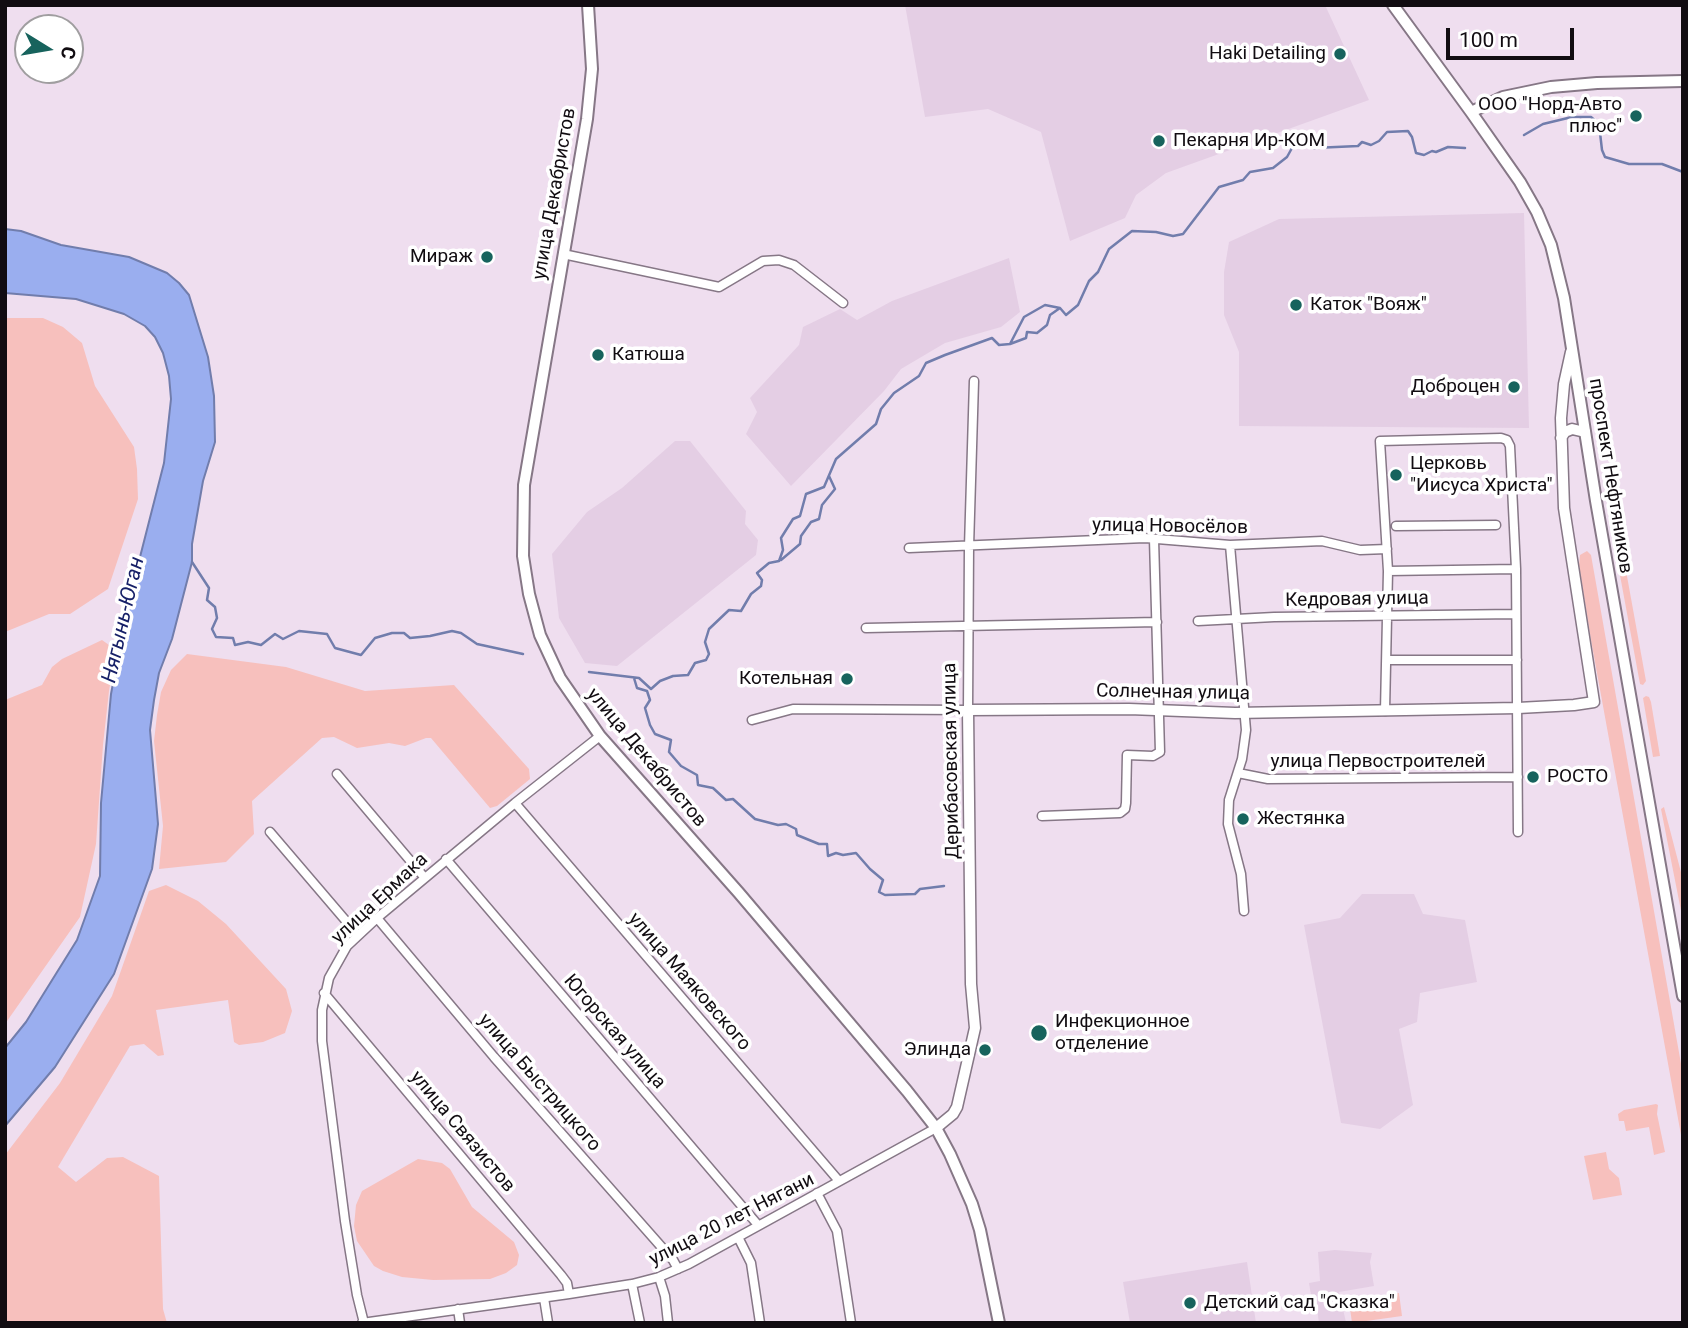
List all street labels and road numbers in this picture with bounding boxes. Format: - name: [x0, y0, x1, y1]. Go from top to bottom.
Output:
- street label: улица Декабристов: [529, 106, 581, 282]
- street label: проспект Нефтяников: [1583, 377, 1637, 575]
- street label: улица Новосёлов: [1092, 514, 1248, 540]
- street label: Кедровая улица: [1285, 587, 1429, 613]
- street label: Дерибасовская улица: [939, 663, 965, 859]
- street label: Солнечная улица: [1096, 680, 1250, 706]
- street label: улица Декабристов: [581, 684, 711, 832]
- street label: улица Первостроителей: [1271, 751, 1485, 773]
- street label: улица Ермака: [327, 849, 433, 949]
- street label: улица Маяковского: [623, 908, 755, 1056]
- street label: Югорская улица: [558, 970, 670, 1094]
- street label: улица Быстрицкого: [473, 1009, 605, 1157]
- street label: улица Связистов: [405, 1067, 519, 1197]
- street label: улица 20 лет Нягани: [646, 1169, 818, 1271]

